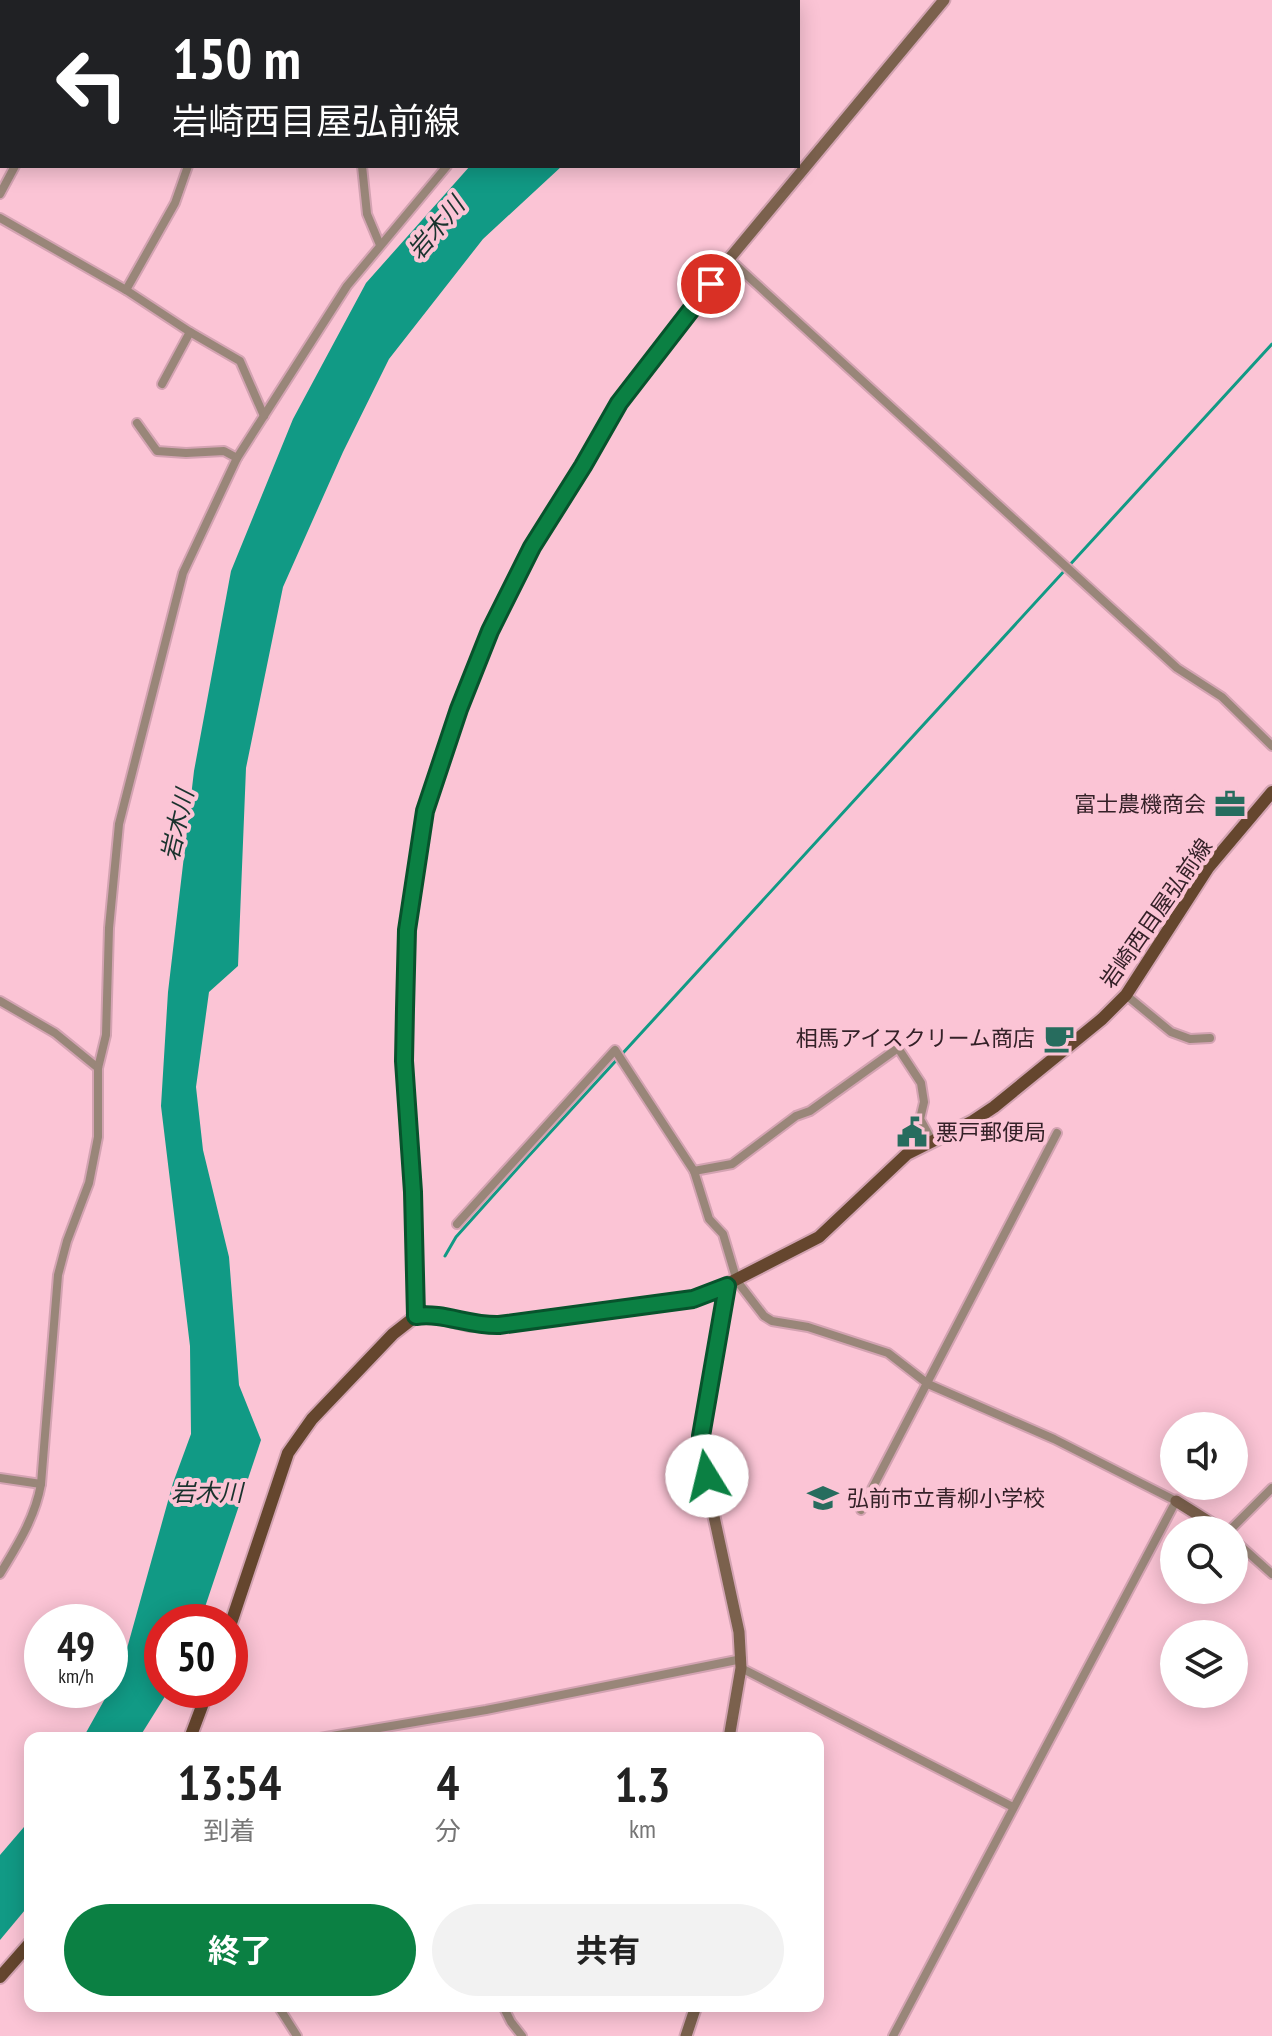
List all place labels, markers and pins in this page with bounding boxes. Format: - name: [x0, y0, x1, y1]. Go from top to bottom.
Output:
- pin: [677, 250, 745, 318]
- office icon: 富士農機商会: [1213, 787, 1247, 821]
- place label: 富士農機商会: [1074, 790, 1206, 818]
- cafe icon: 相馬アイスクリーム商店: [1042, 1021, 1076, 1055]
- place label: 相馬アイスクリーム商店: [795, 1024, 1035, 1052]
- public building icon: 悪戸郵便局: [895, 1115, 929, 1149]
- place label: 悪戸郵便局: [936, 1118, 1046, 1146]
- school or university icon: 弘前市立青柳小学校: [806, 1481, 840, 1515]
- place label: 弘前市立青柳小学校: [847, 1484, 1045, 1512]

